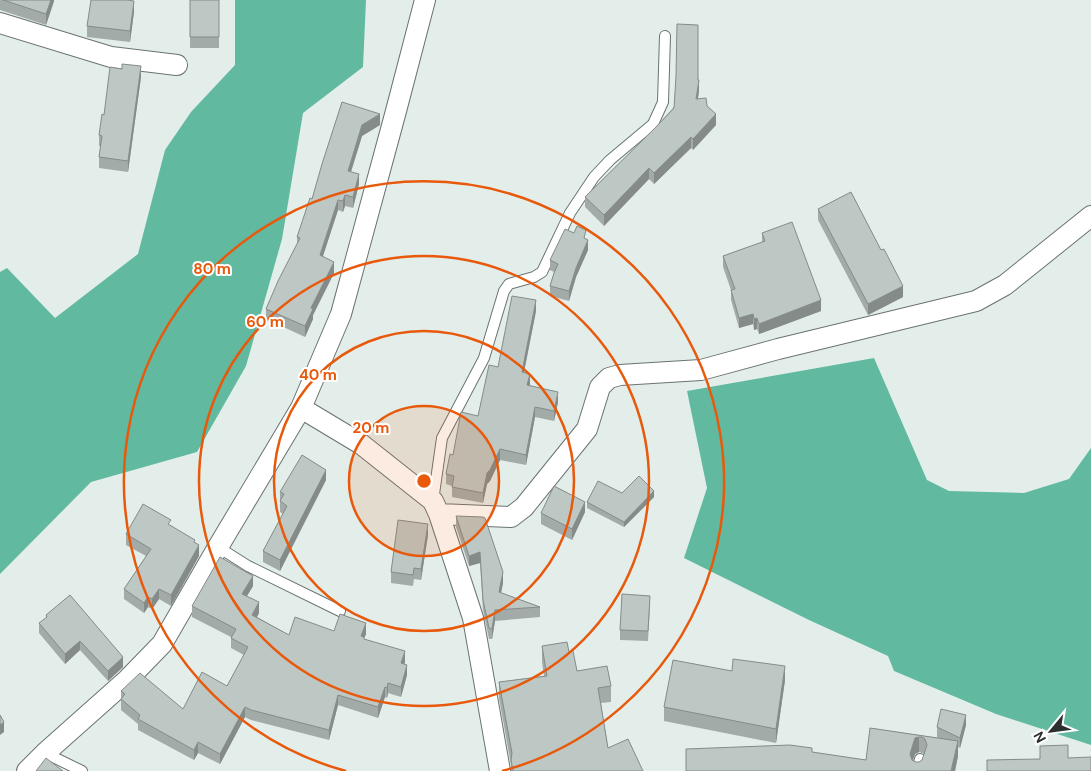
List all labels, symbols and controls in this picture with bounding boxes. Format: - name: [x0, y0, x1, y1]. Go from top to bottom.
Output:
- text: 80 m: [193, 259, 231, 279]
- text: 60 m: [246, 312, 284, 332]
- text: 40 m: [299, 365, 337, 385]
- text: 20 m: [353, 418, 389, 438]
- centre of rings: [415, 472, 433, 490]
- north arrow: [1026, 706, 1076, 756]
- text: N: [1029, 728, 1050, 746]

